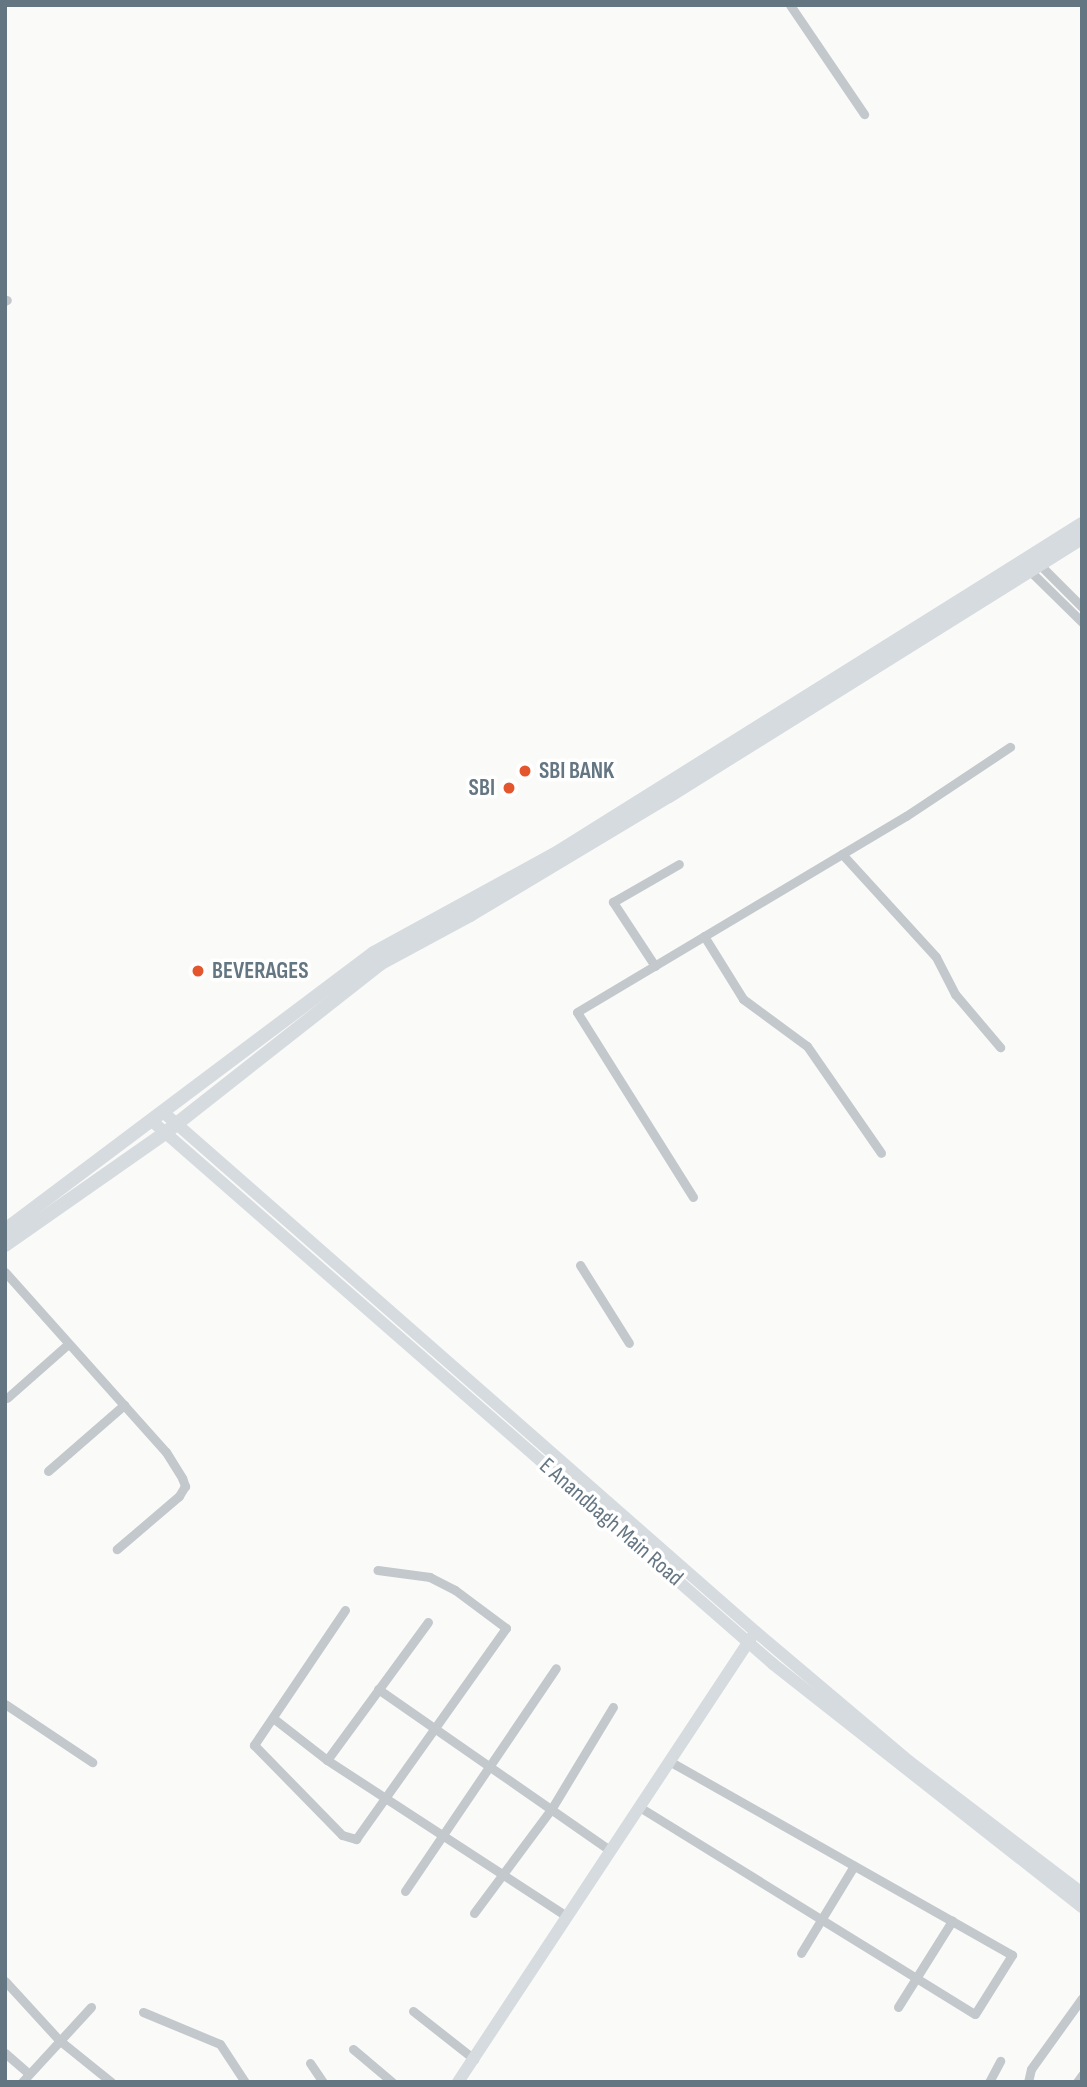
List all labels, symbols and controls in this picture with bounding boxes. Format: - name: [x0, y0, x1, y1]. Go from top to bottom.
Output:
- place label: SBI BANK: [539, 757, 614, 785]
- marker: SBI BANK: [517, 763, 533, 779]
- place label: SBI: [469, 774, 495, 802]
- marker: SBI: [501, 780, 517, 796]
- place label: BEVERAGES: [212, 957, 309, 985]
- marker: BEVERAGES: [190, 963, 206, 979]
- street label: E Anandbagh Main Road: [534, 1452, 688, 1592]

